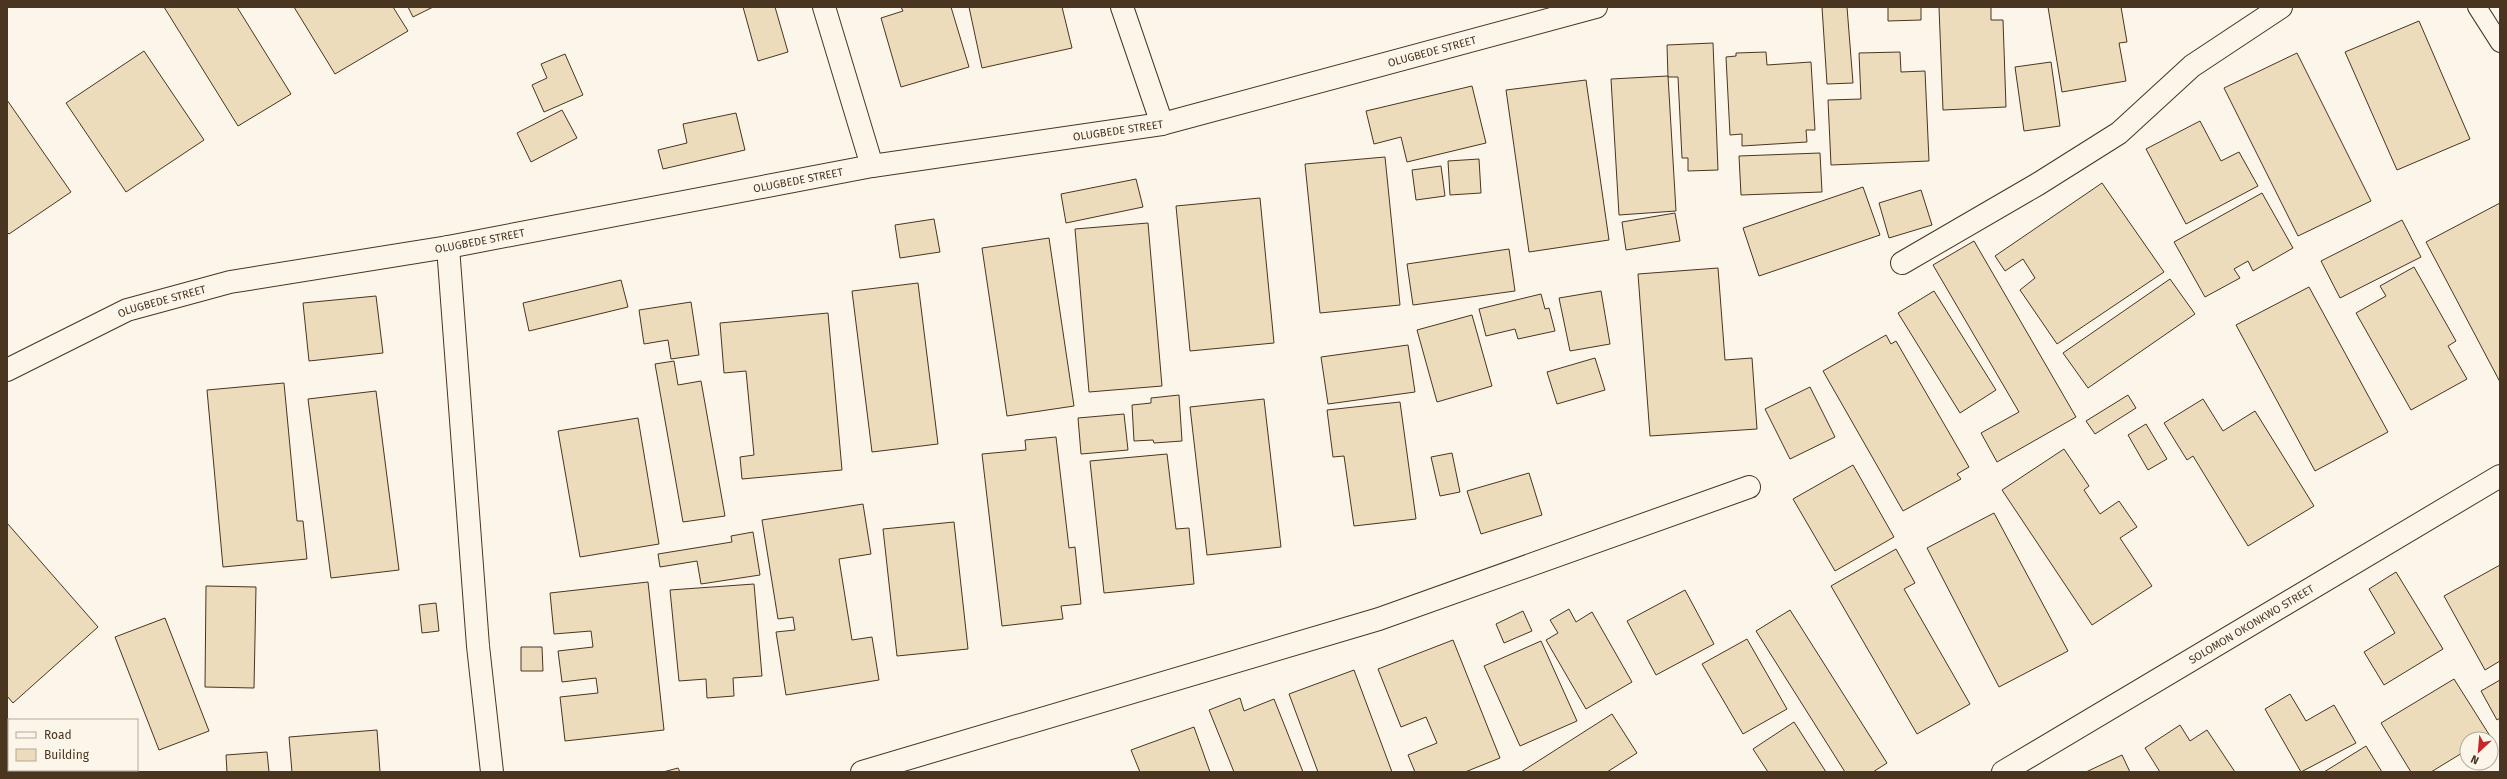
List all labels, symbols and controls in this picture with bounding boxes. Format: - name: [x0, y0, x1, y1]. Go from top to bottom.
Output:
- street label: OLUGBEDE STREET: [1386, 33, 1478, 70]
- street label: OLUGBEDE STREET: [1072, 118, 1164, 144]
- street label: OLUGBEDE STREET: [752, 166, 844, 196]
- street label: OLUGBEDE STREET: [434, 226, 526, 256]
- street label: OLUGBEDE STREET: [116, 283, 208, 321]
- street label: SOLOMON OKONKWO STREET: [2187, 582, 2317, 667]
- legend: [8, 719, 138, 771]
- text: Road: [44, 728, 72, 742]
- north arrow: [2459, 731, 2499, 771]
- text: Building: [44, 748, 90, 762]
- text: N: [2469, 752, 2481, 767]

